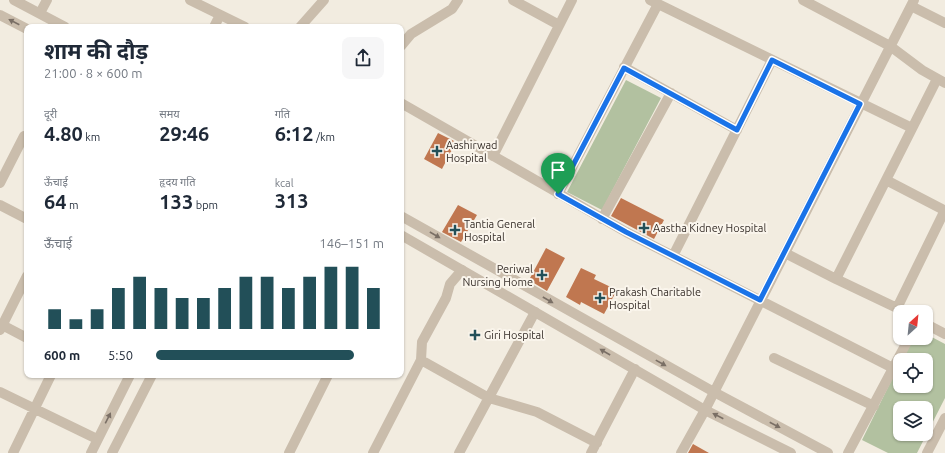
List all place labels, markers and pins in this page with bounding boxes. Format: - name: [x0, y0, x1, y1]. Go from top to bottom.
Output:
- place label: Aashirwad Hospital: [446, 139, 498, 164]
- marker: Aashirwad Hospital: [431, 145, 443, 157]
- pin: [541, 153, 575, 194]
- place label: Tantia General Hospital: [464, 218, 535, 243]
- marker: Aastha Kidney Hospital: [638, 222, 650, 234]
- place label: Aastha Kidney Hospital: [653, 222, 766, 234]
- marker: Tantia General Hospital: [449, 224, 461, 236]
- place label: Periwal Nursing Home: [462, 263, 533, 288]
- marker: Periwal Nursing Home: [536, 269, 548, 281]
- place label: Prakash Charitable Hospital: [609, 286, 701, 311]
- marker: Prakash Charitable Hospital: [594, 292, 606, 304]
- marker: Giri Hospital: [469, 329, 481, 341]
- place label: Giri Hospital: [484, 329, 544, 341]

